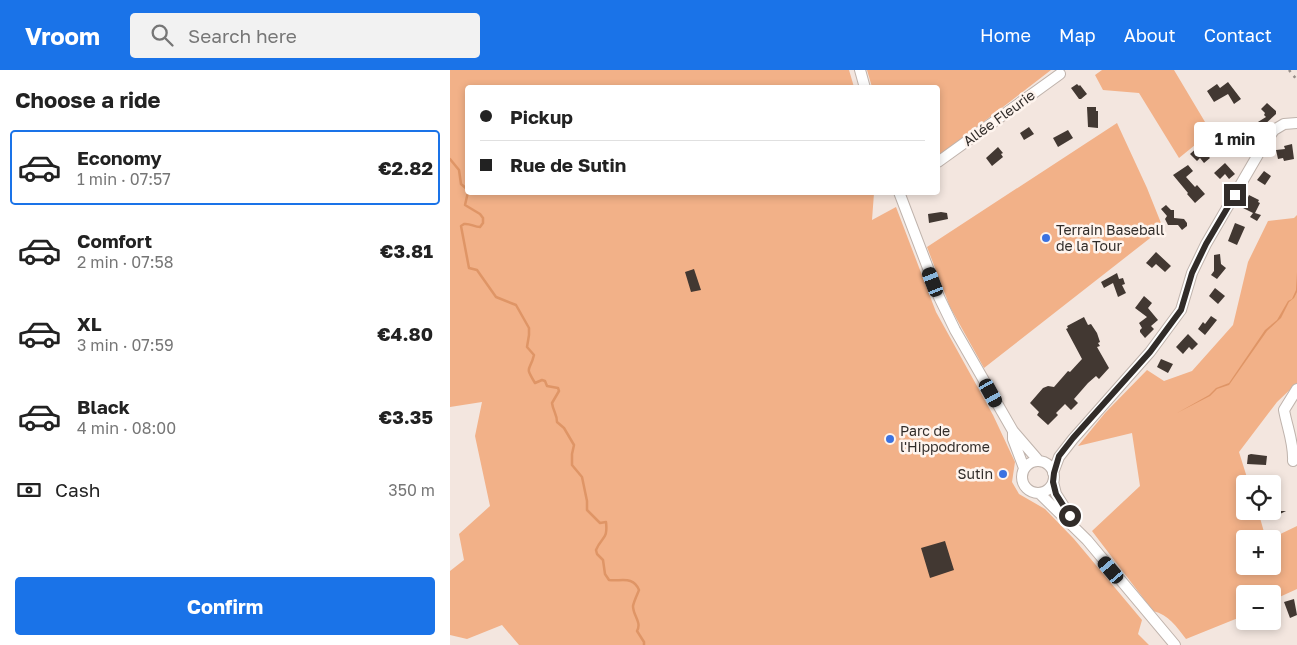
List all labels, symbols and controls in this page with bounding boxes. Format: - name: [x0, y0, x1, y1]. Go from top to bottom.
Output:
- search box: [130, 13, 480, 58]
- text: Vroom: [25, 21, 100, 50]
- icon: search: [148, 21, 176, 49]
- text: Search here: [188, 24, 297, 47]
- text: Home: [980, 24, 1031, 46]
- text: Map: [1059, 24, 1096, 46]
- text: About: [1124, 24, 1176, 46]
- text: Contact: [1204, 24, 1272, 46]
- text: Choose a ride: [15, 86, 161, 113]
- street label: Allée Fleurie: [960, 86, 1038, 149]
- text: Pickup: [510, 105, 573, 128]
- callout: 1 min: [1194, 122, 1276, 158]
- text: 1 min: [1215, 129, 1255, 149]
- icon: car: [17, 145, 62, 190]
- text: Economy: [77, 146, 162, 169]
- text: Rue de Sutin: [510, 153, 626, 176]
- text: €2.82: [378, 156, 433, 179]
- text: 1 min · 07:57: [77, 169, 171, 189]
- route end: [1224, 184, 1246, 206]
- place label: Terrain Baseball de la Tour: [1056, 221, 1164, 254]
- icon: car: [17, 228, 62, 273]
- text: Comfort: [77, 229, 152, 252]
- marker: Terrain Baseball de la Tour: [1040, 232, 1052, 244]
- text: €3.81: [380, 239, 433, 262]
- text: 2 min · 07:58: [77, 252, 174, 272]
- car: [920, 265, 945, 299]
- icon: car: [17, 311, 62, 356]
- text: XL: [77, 312, 102, 335]
- text: €4.80: [377, 322, 433, 345]
- text: 3 min · 07:59: [77, 335, 174, 355]
- car: [977, 376, 1004, 410]
- icon: car: [17, 394, 62, 439]
- text: Black: [77, 395, 130, 418]
- text: €3.35: [379, 405, 433, 428]
- text: 4 min · 08:00: [77, 418, 176, 438]
- place label: Parc de l'Hippodrome: [900, 422, 990, 455]
- marker: Parc de l'Hippodrome: [884, 433, 896, 445]
- place label: Sutin: [958, 465, 993, 482]
- marker: Sutin: [997, 468, 1009, 480]
- map controls: [1236, 475, 1281, 630]
- button: locate: [1236, 475, 1281, 520]
- icon: cash: [15, 476, 43, 504]
- text: Cash: [55, 478, 100, 501]
- text: 350 m: [388, 480, 435, 500]
- route start: [1059, 505, 1081, 527]
- button: +: [1236, 530, 1281, 575]
- car: [1095, 554, 1126, 586]
- button: Confirm: [15, 577, 435, 635]
- button: −: [1236, 585, 1281, 630]

